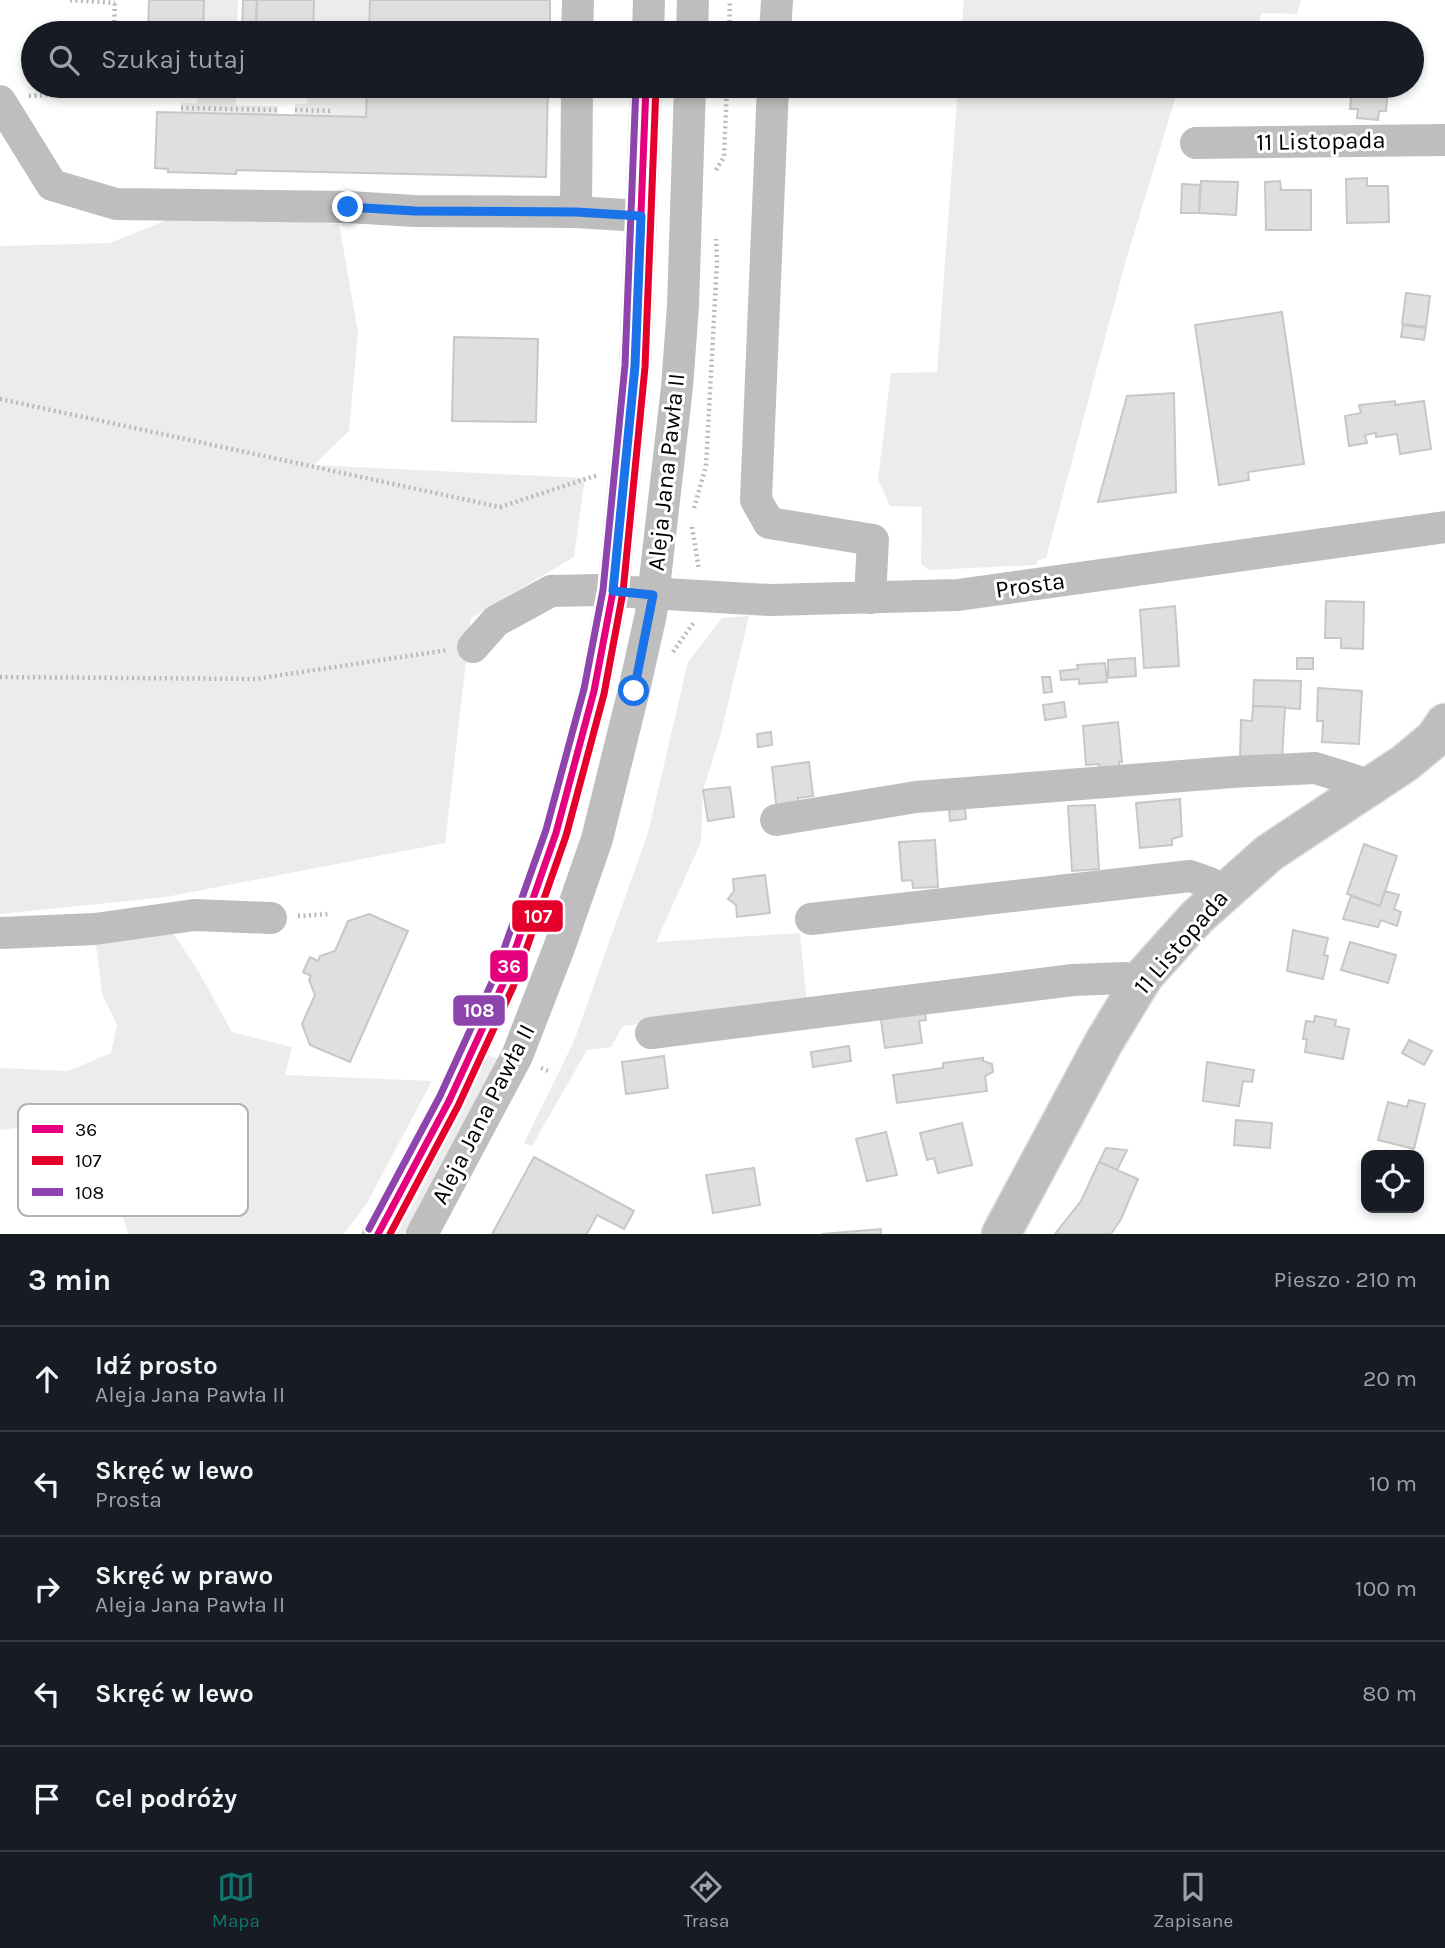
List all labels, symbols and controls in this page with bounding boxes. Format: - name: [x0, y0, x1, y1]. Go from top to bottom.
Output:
- search box: [21, 21, 1424, 98]
- icon: search: [45, 41, 83, 79]
- text: Szukaj tutaj: [101, 44, 246, 75]
- street label: 11 Listopada: [1256, 126, 1386, 156]
- route end: [332, 191, 363, 222]
- street label: Aleja Jana Pawła II: [642, 372, 690, 572]
- street label: Prosta: [993, 566, 1067, 604]
- route start: [618, 675, 649, 706]
- street label: 11 Listopada: [1128, 884, 1234, 1000]
- line badge: 107: [511, 899, 564, 933]
- text: 107: [524, 906, 553, 928]
- line badge: 36: [489, 949, 529, 983]
- text: 36: [497, 956, 521, 978]
- line badge: 108: [452, 994, 506, 1027]
- text: 108: [463, 1000, 495, 1022]
- street label: Aleja Jana Pawła II: [425, 1019, 541, 1209]
- legend: [18, 1104, 248, 1216]
- text: 36: [75, 1119, 97, 1141]
- text: 107: [75, 1150, 102, 1172]
- map controls: [1361, 1150, 1424, 1213]
- button: locate: [1361, 1150, 1424, 1213]
- text: 108: [75, 1182, 104, 1204]
- text: 3 min: [28, 1262, 111, 1298]
- text: Pieszo · 210 m: [1273, 1266, 1417, 1293]
- text: Idź prosto: [95, 1350, 218, 1381]
- icon: ahead: [28, 1360, 66, 1398]
- text: 20 m: [1363, 1365, 1417, 1392]
- text: Aleja Jana Pawła II: [95, 1381, 285, 1408]
- text: Skręć w lewo: [95, 1455, 254, 1486]
- icon: left: [28, 1465, 66, 1503]
- text: 10 m: [1369, 1470, 1417, 1497]
- text: Prosta: [95, 1486, 162, 1513]
- text: Skręć w prawo: [95, 1560, 273, 1591]
- icon: right: [28, 1570, 66, 1608]
- text: 100 m: [1355, 1575, 1417, 1602]
- text: Aleja Jana Pawła II: [95, 1591, 285, 1618]
- icon: left: [28, 1675, 66, 1713]
- text: Skręć w lewo: [95, 1678, 254, 1709]
- text: 80 m: [1362, 1680, 1417, 1707]
- icon: arrive: [28, 1780, 66, 1818]
- text: Cel podróży: [95, 1783, 237, 1814]
- tab: Mapa: [212, 1868, 260, 1932]
- tab: Trasa: [684, 1868, 729, 1932]
- tab: Zapisane: [1153, 1868, 1233, 1932]

